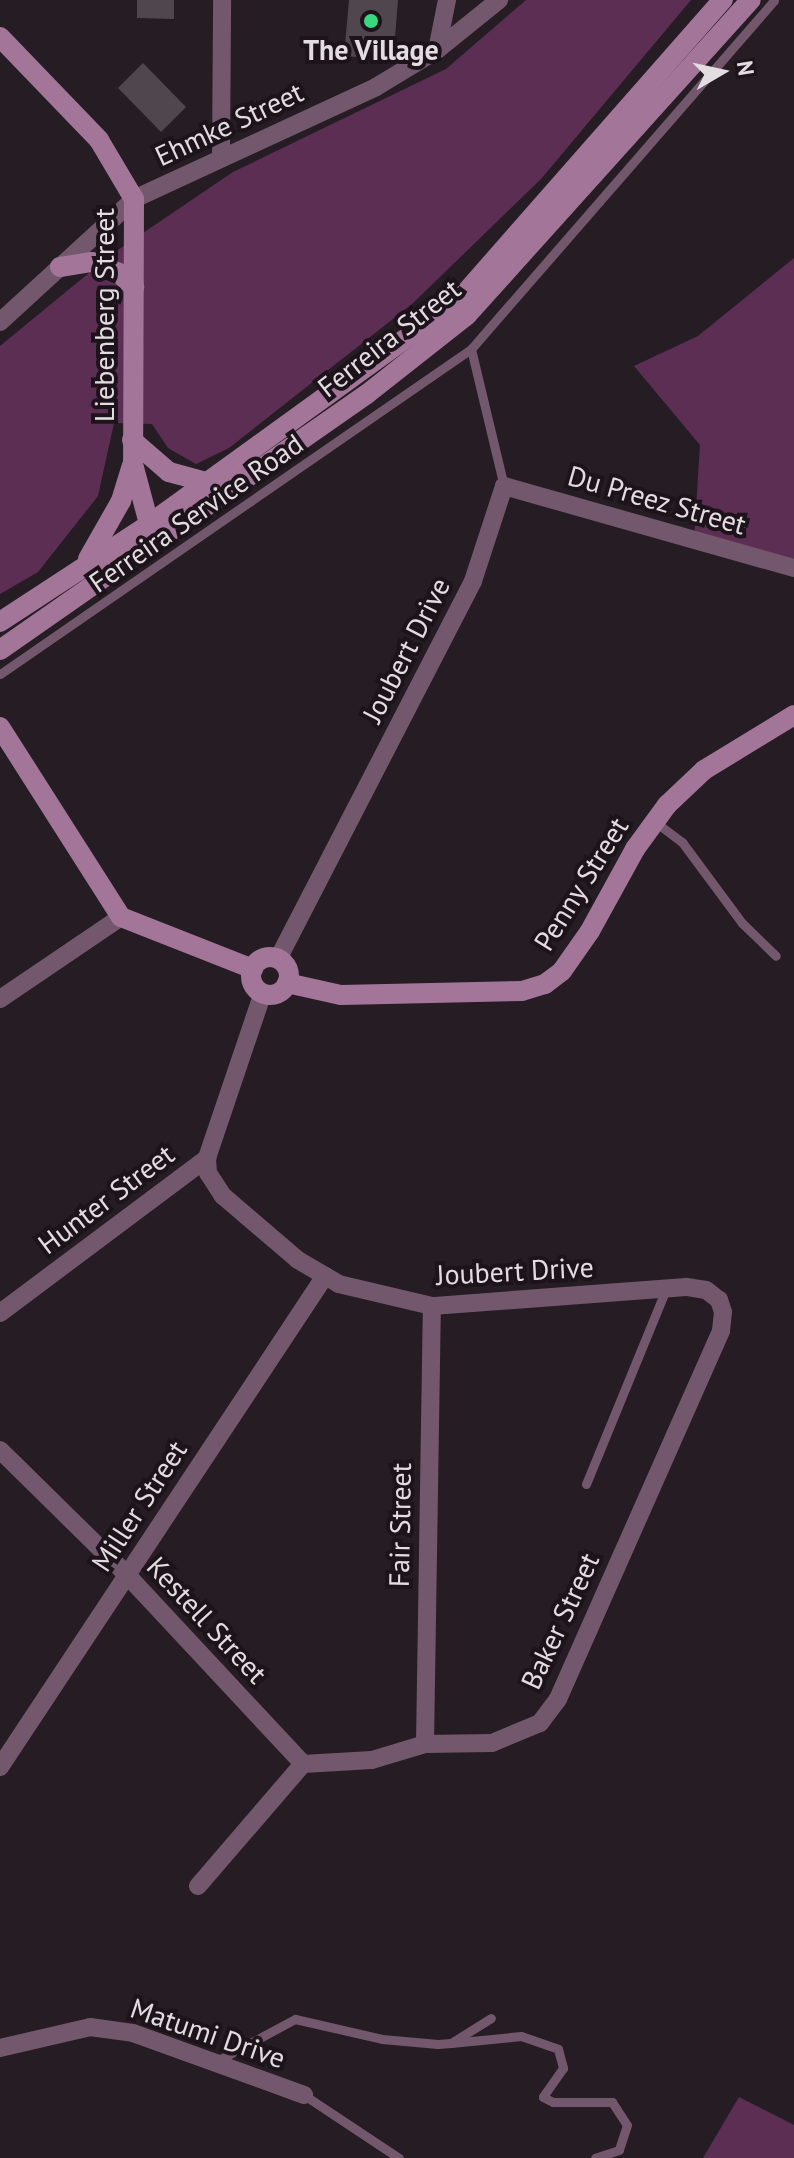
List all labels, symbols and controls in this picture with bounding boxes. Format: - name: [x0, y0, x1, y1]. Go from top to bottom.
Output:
- marker: The Village: [362, 12, 380, 30]
- north arrow: [682, 32, 762, 112]
- place label: The Village: [303, 33, 439, 67]
- text: N: [731, 59, 761, 78]
- street label: Ehmke Street: [150, 75, 308, 173]
- street label: Liebenberg Street: [87, 208, 121, 422]
- street label: Ferreira Street: [311, 272, 467, 404]
- street label: Ferreira Service Road: [83, 427, 309, 599]
- street label: Du Preez Street: [564, 458, 750, 542]
- street label: Joubert Drive: [355, 572, 457, 728]
- street label: Penny Street: [527, 811, 635, 957]
- street label: Hunter Street: [32, 1137, 180, 1261]
- street label: Joubert Drive: [435, 1250, 595, 1292]
- street label: Miller Street: [84, 1434, 194, 1578]
- street label: Fair Street: [382, 1463, 418, 1587]
- street label: Baker Street: [514, 1548, 606, 1694]
- street label: Kestell Street: [140, 1550, 274, 1690]
- street label: Matumi Drive: [126, 1991, 290, 2075]

